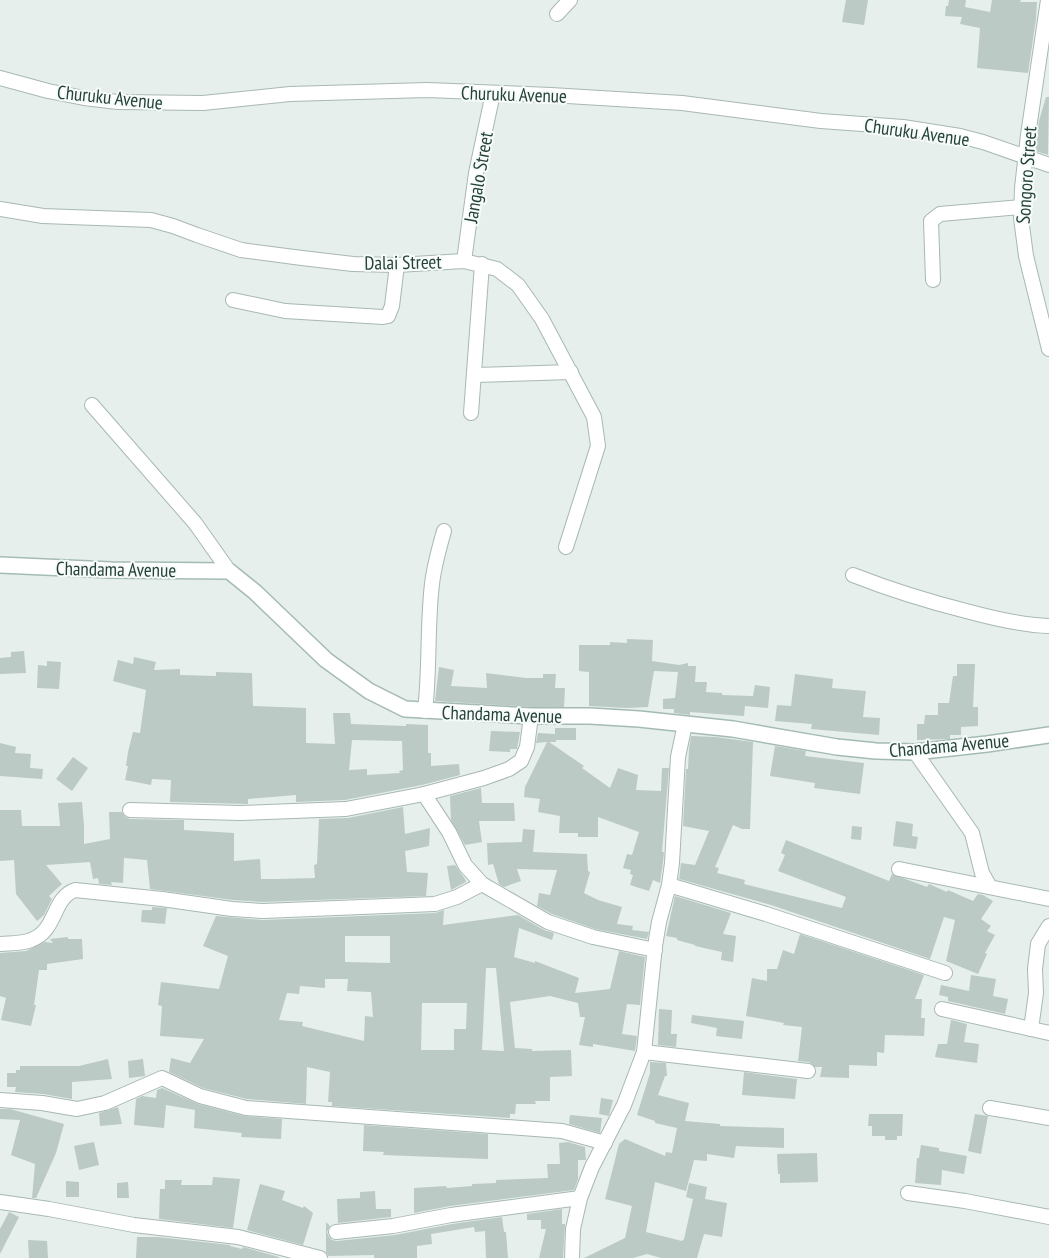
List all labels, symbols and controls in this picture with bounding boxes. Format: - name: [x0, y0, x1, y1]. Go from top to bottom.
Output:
- street label: Churuku Avenue: [56, 80, 164, 114]
- street label: Churuku Avenue: [461, 80, 568, 108]
- street label: Churuku Avenue: [863, 113, 971, 151]
- street label: Songoro Street: [1011, 125, 1041, 225]
- street label: Jangalo Street: [458, 129, 498, 226]
- street label: Dalai Street: [364, 249, 443, 275]
- street label: Chandama Avenue: [56, 556, 177, 582]
- street label: Chandama Avenue: [441, 700, 563, 728]
- street label: Chandama Avenue: [888, 728, 1010, 762]

